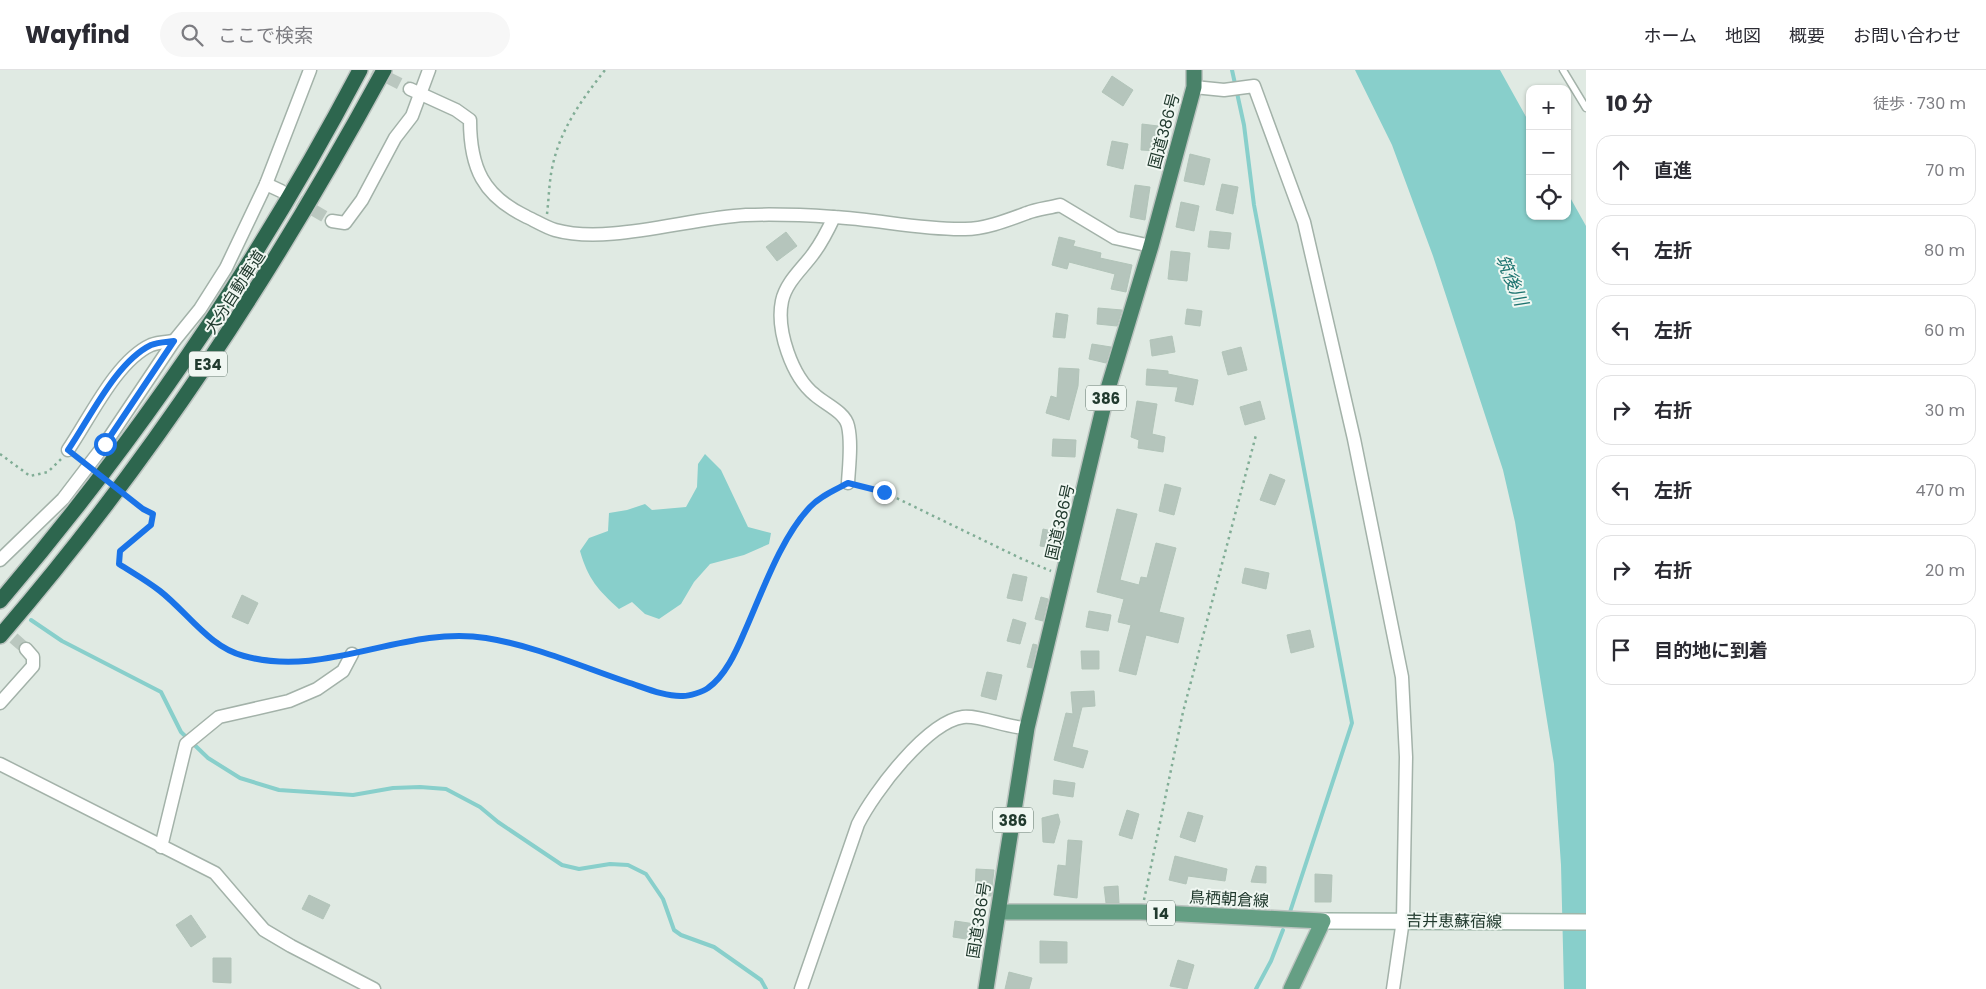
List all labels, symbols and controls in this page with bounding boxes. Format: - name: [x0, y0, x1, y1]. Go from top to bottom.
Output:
- search box: [160, 12, 510, 57]
- text: Wayfind: [25, 18, 130, 51]
- icon: search: [178, 21, 206, 49]
- text: ここで検索: [218, 22, 313, 49]
- text: ホーム: [1644, 23, 1697, 48]
- text: 地図: [1725, 23, 1761, 48]
- text: 概要: [1789, 23, 1825, 48]
- text: お問い合わせ: [1853, 23, 1961, 48]
- map controls: [1526, 85, 1571, 220]
- button: +: [1526, 85, 1571, 130]
- text: 10 分: [1606, 89, 1653, 118]
- street label: 国道386号: [1143, 91, 1185, 171]
- text: 徒歩 · 730 m: [1873, 92, 1966, 115]
- button: −: [1526, 130, 1571, 175]
- icon: ahead: [1607, 156, 1635, 184]
- text: 直進: [1654, 157, 1692, 184]
- text: 70 m: [1925, 159, 1965, 182]
- button: locate: [1526, 175, 1571, 220]
- icon: left: [1607, 236, 1635, 264]
- text: 左折: [1654, 237, 1692, 264]
- text: 80 m: [1924, 239, 1965, 262]
- street label: 大分自動車道: [199, 245, 271, 339]
- water label: 筑後川: [1490, 250, 1535, 312]
- icon: left: [1607, 316, 1635, 344]
- text: 左折: [1654, 317, 1692, 344]
- text: 60 m: [1924, 319, 1965, 342]
- road number: E34: [189, 352, 227, 376]
- road number: 386: [1086, 386, 1126, 410]
- icon: right: [1607, 396, 1635, 424]
- text: 右折: [1654, 397, 1692, 424]
- text: 30 m: [1925, 399, 1965, 422]
- route start: [94, 433, 117, 456]
- icon: left: [1607, 476, 1635, 504]
- text: 左折: [1654, 477, 1692, 504]
- text: 470 m: [1915, 479, 1965, 502]
- route end: [873, 481, 896, 504]
- street label: 国道386号: [1040, 482, 1080, 562]
- icon: right: [1607, 556, 1635, 584]
- text: 右折: [1654, 557, 1692, 584]
- text: 20 m: [1925, 559, 1965, 582]
- icon: arrive: [1607, 636, 1635, 664]
- text: 目的地に到着: [1654, 637, 1768, 664]
- road number: 386: [993, 808, 1033, 832]
- street label: 国道386号: [962, 880, 996, 960]
- street label: 鳥栖朝倉線: [1188, 885, 1270, 913]
- road number: 14: [1147, 900, 1175, 926]
- street label: 吉井恵蘇宿線: [1406, 909, 1502, 933]

